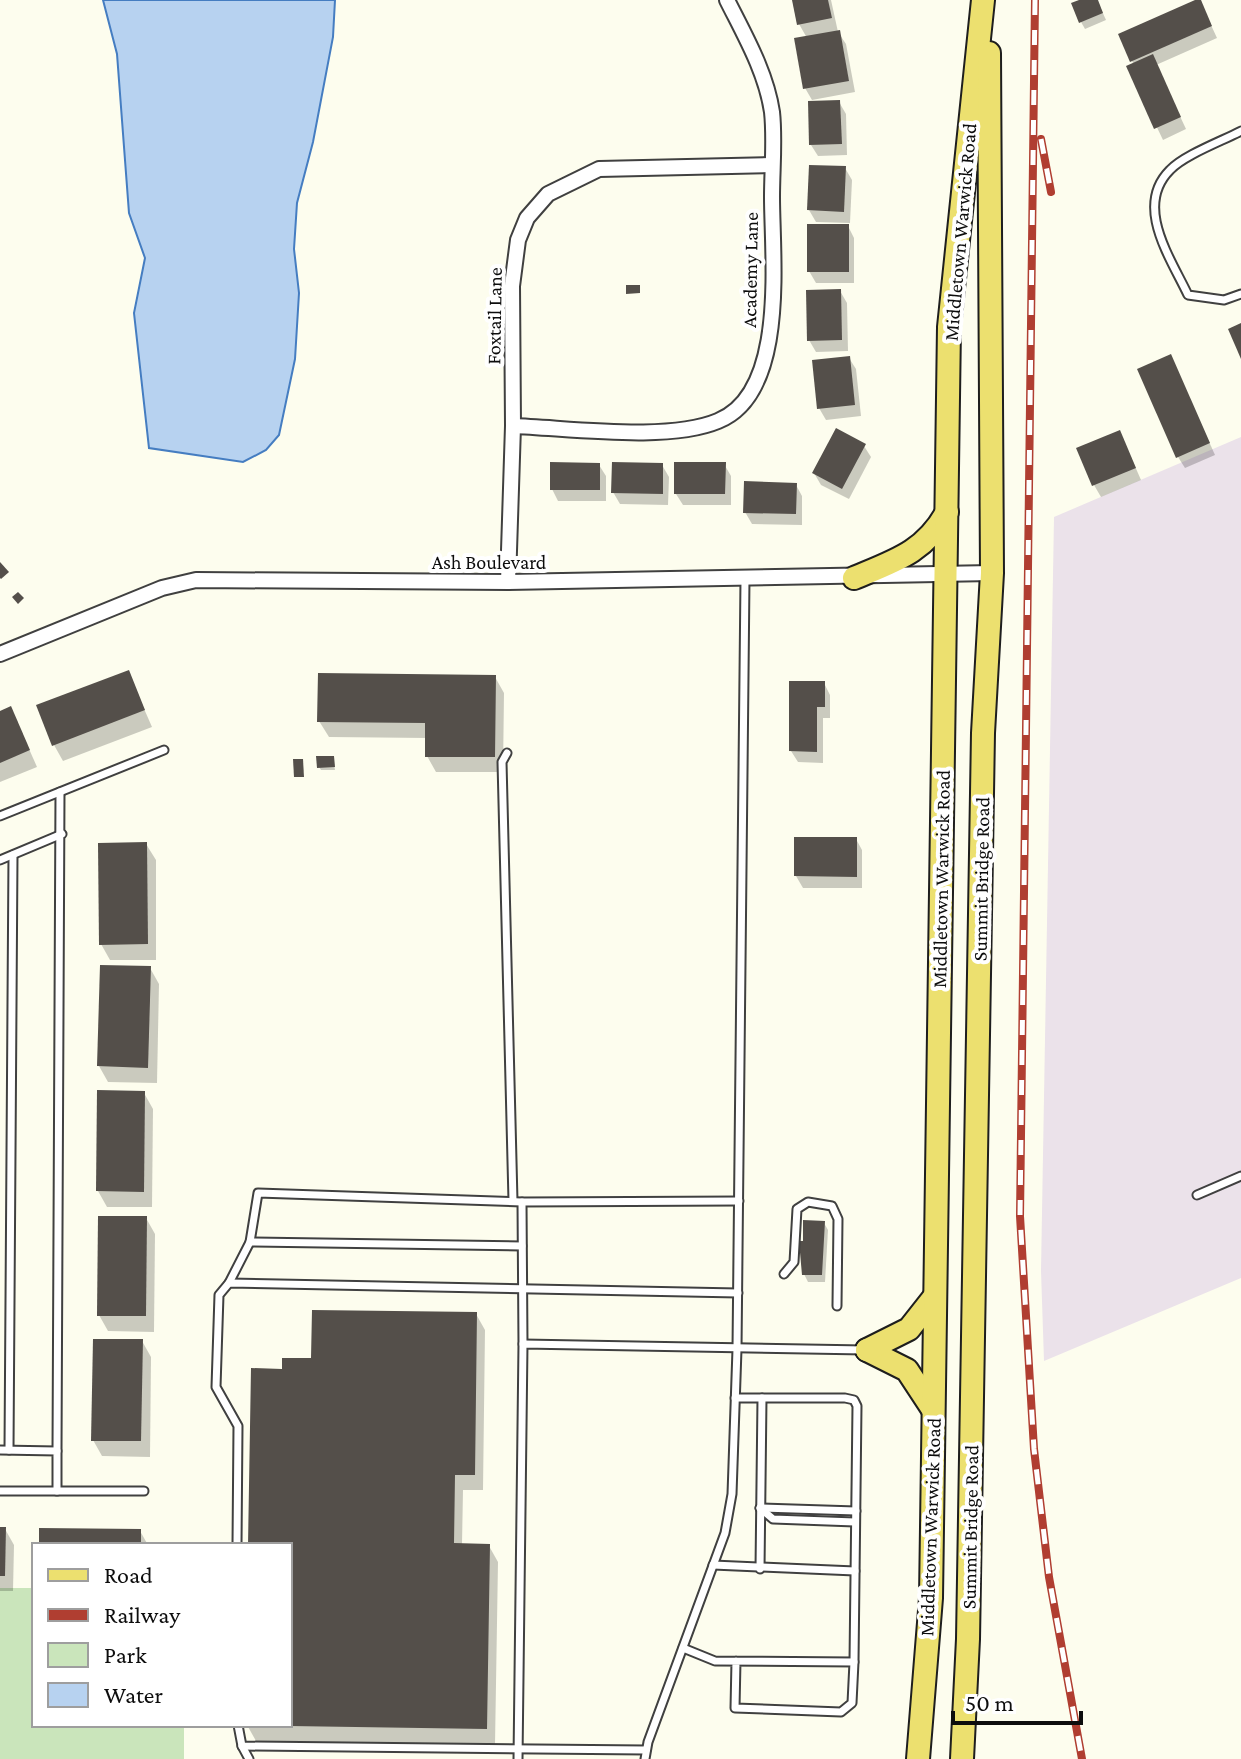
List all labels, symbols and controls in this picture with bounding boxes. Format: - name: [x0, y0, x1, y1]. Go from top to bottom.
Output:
- street label: Middletown Warwick Road: [940, 122, 981, 342]
- street label: Academy Lane: [738, 212, 763, 328]
- street label: Foxtail Lane: [482, 267, 506, 365]
- street label: Ash Boulevard: [432, 551, 547, 573]
- street label: Middletown Warwick Road: [928, 769, 954, 988]
- street label: Summit Bridge Road: [969, 796, 994, 961]
- street label: Middletown Warwick Road: [915, 1417, 945, 1637]
- street label: Summit Bridge Road: [958, 1444, 983, 1609]
- legend: [32, 1543, 292, 1727]
- text: Road: [104, 1561, 153, 1588]
- text: Railway: [104, 1601, 181, 1628]
- text: Park: [104, 1641, 147, 1668]
- scale bar: [953, 1675, 1081, 1725]
- text: Water: [104, 1681, 163, 1708]
- text: 50 m: [965, 1689, 1014, 1716]

